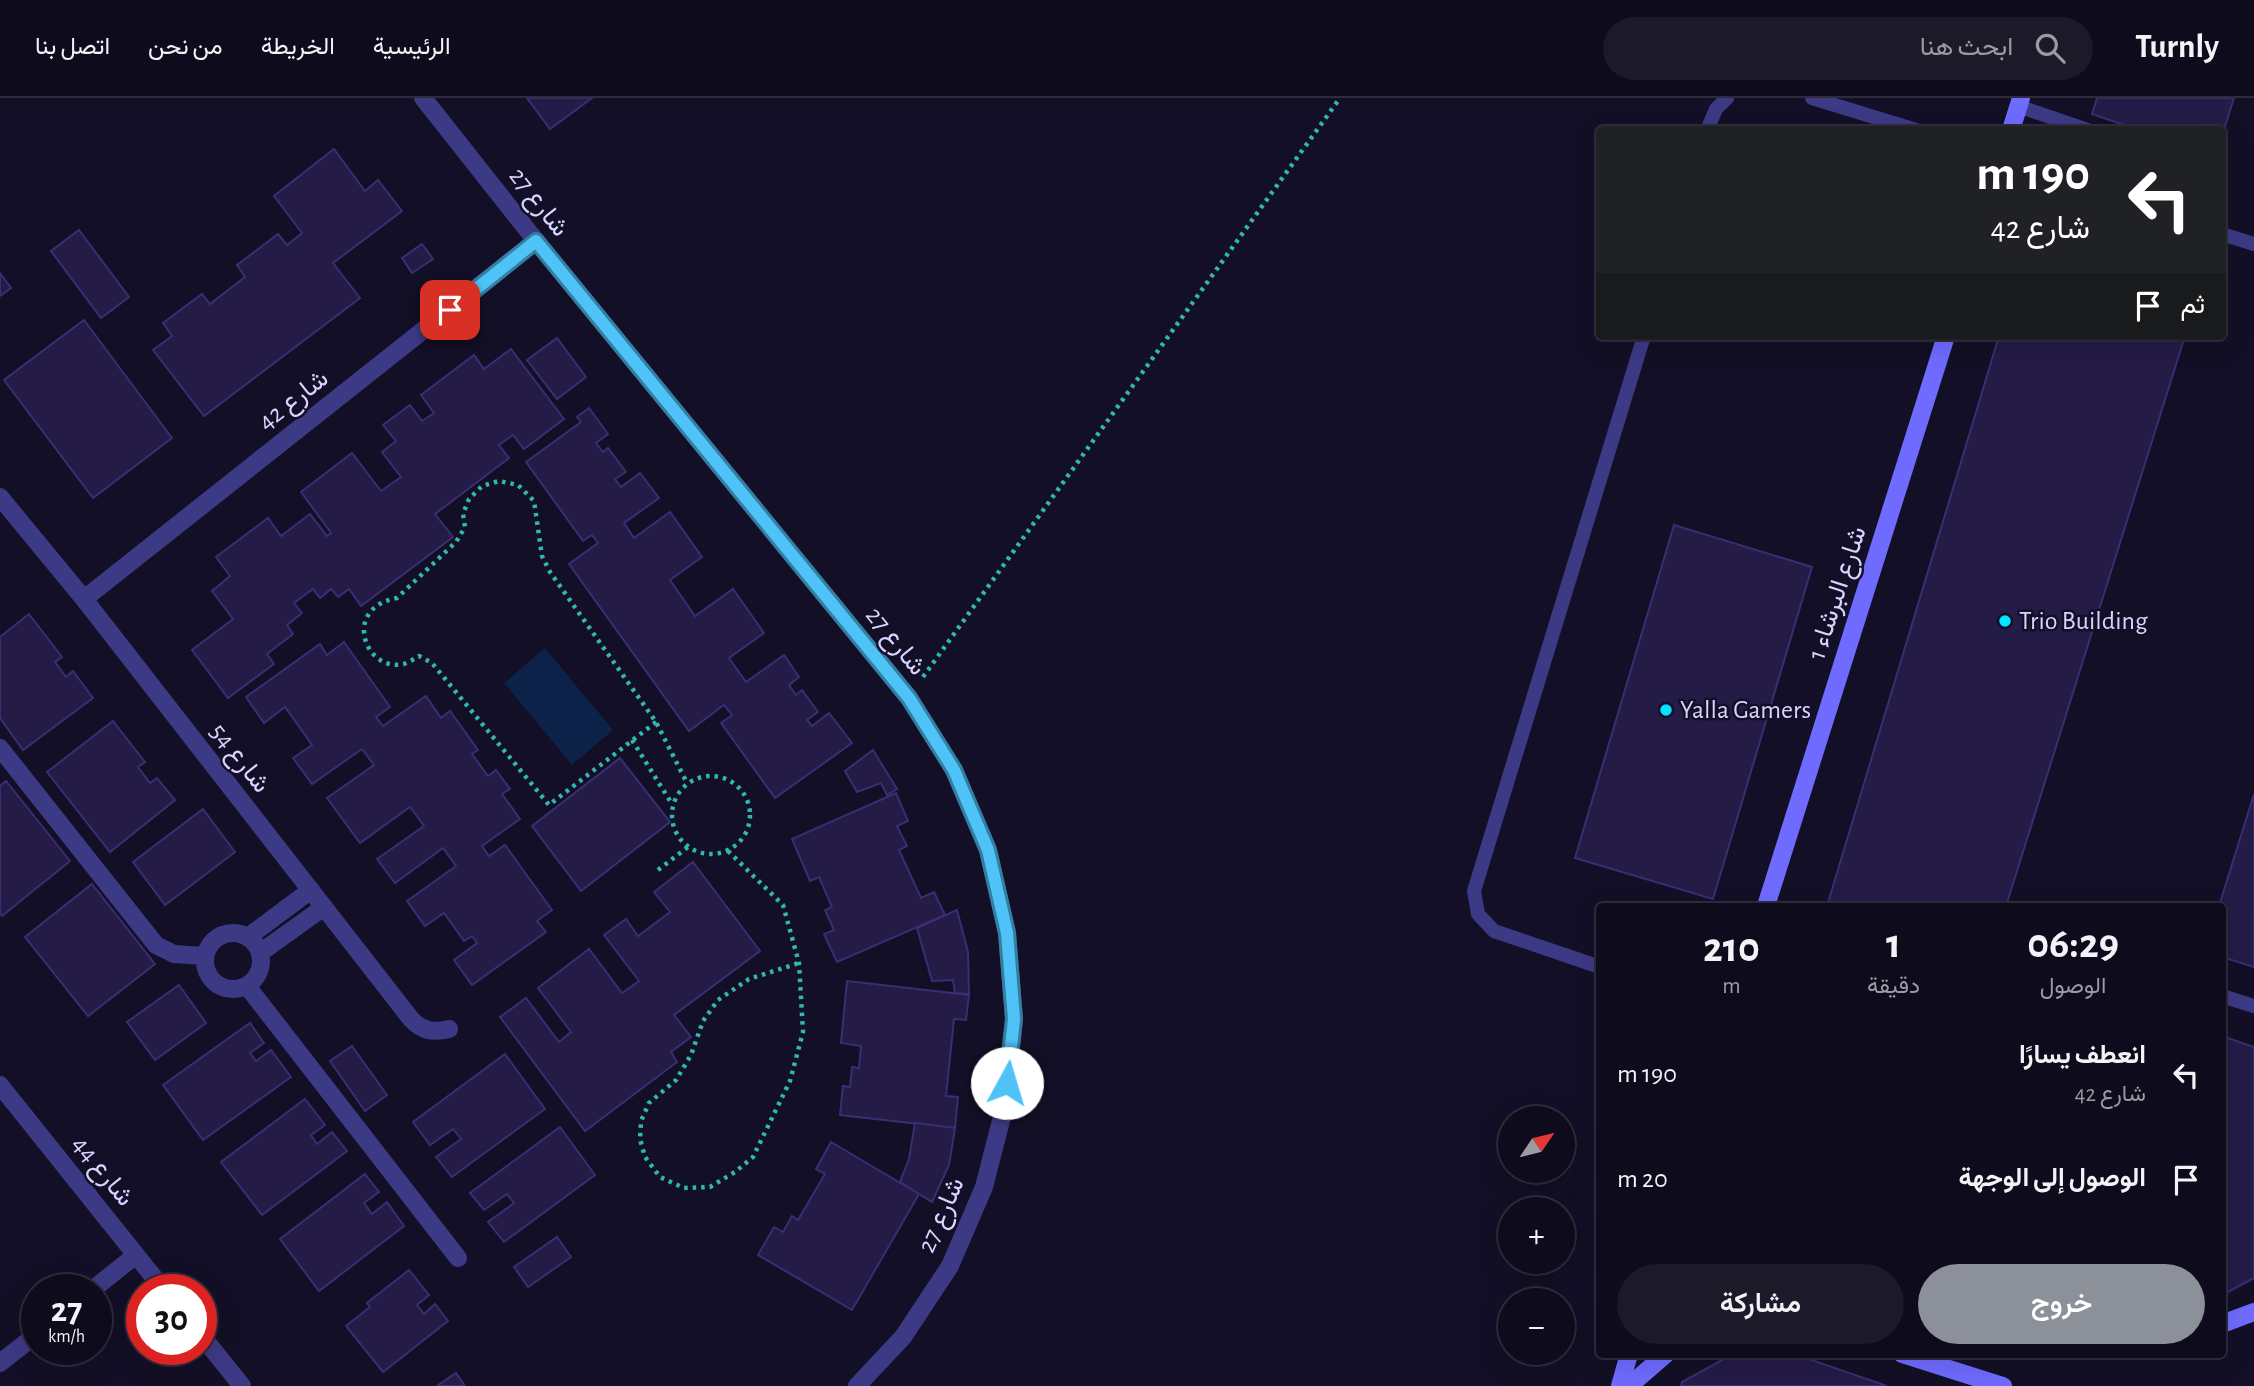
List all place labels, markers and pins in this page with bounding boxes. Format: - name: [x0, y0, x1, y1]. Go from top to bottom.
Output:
- pin: [420, 280, 480, 340]
- place label: Trio Building: [2019, 608, 2148, 634]
- marker: Trio Building: [1997, 613, 2013, 629]
- place label: Yalla Gamers: [1680, 697, 1811, 723]
- marker: Yalla Gamers: [1658, 702, 1674, 718]

